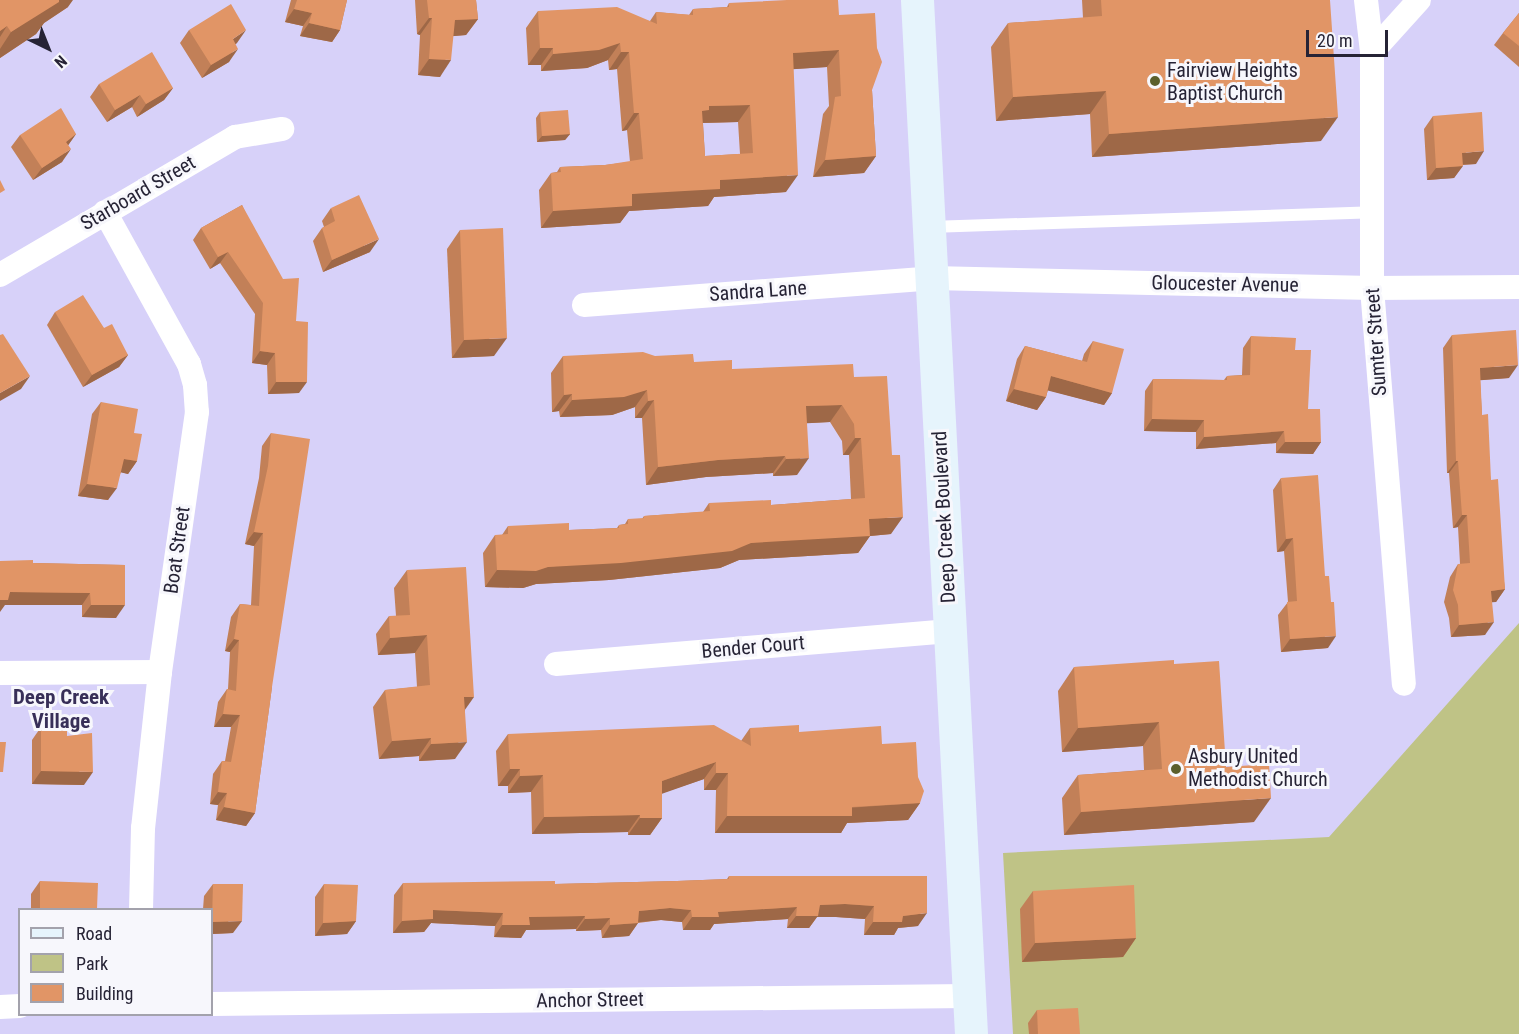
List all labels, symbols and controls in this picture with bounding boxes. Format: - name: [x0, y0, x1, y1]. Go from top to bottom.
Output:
- north arrow: [18, 18, 78, 78]
- scale bar: [1309, 18, 1392, 56]
- text: 20 m: [1317, 30, 1352, 51]
- text: N: [51, 51, 71, 72]
- place label: Fairview Heights Baptist Church: [1167, 58, 1298, 105]
- marker: Fairview Heights Baptist Church: [1148, 74, 1162, 88]
- street label: Starboard Street: [76, 150, 200, 236]
- street label: Gloucester Avenue: [1151, 271, 1299, 297]
- street label: Sandra Lane: [708, 276, 808, 306]
- street label: Sumter Street: [1360, 287, 1392, 397]
- street label: Deep Creek Boulevard: [928, 430, 960, 604]
- street label: Boat Street: [159, 505, 195, 595]
- street label: Bender Court: [700, 631, 806, 663]
- district label: Deep Creek Village: [13, 684, 109, 734]
- place label: Asbury United Methodist Church: [1188, 745, 1328, 792]
- marker: Asbury United Methodist Church: [1169, 762, 1183, 776]
- legend: [18, 908, 213, 1016]
- text: Road: [76, 923, 112, 944]
- text: Park: [76, 953, 108, 974]
- text: Building: [76, 983, 133, 1004]
- street label: Anchor Street: [536, 987, 644, 1013]

